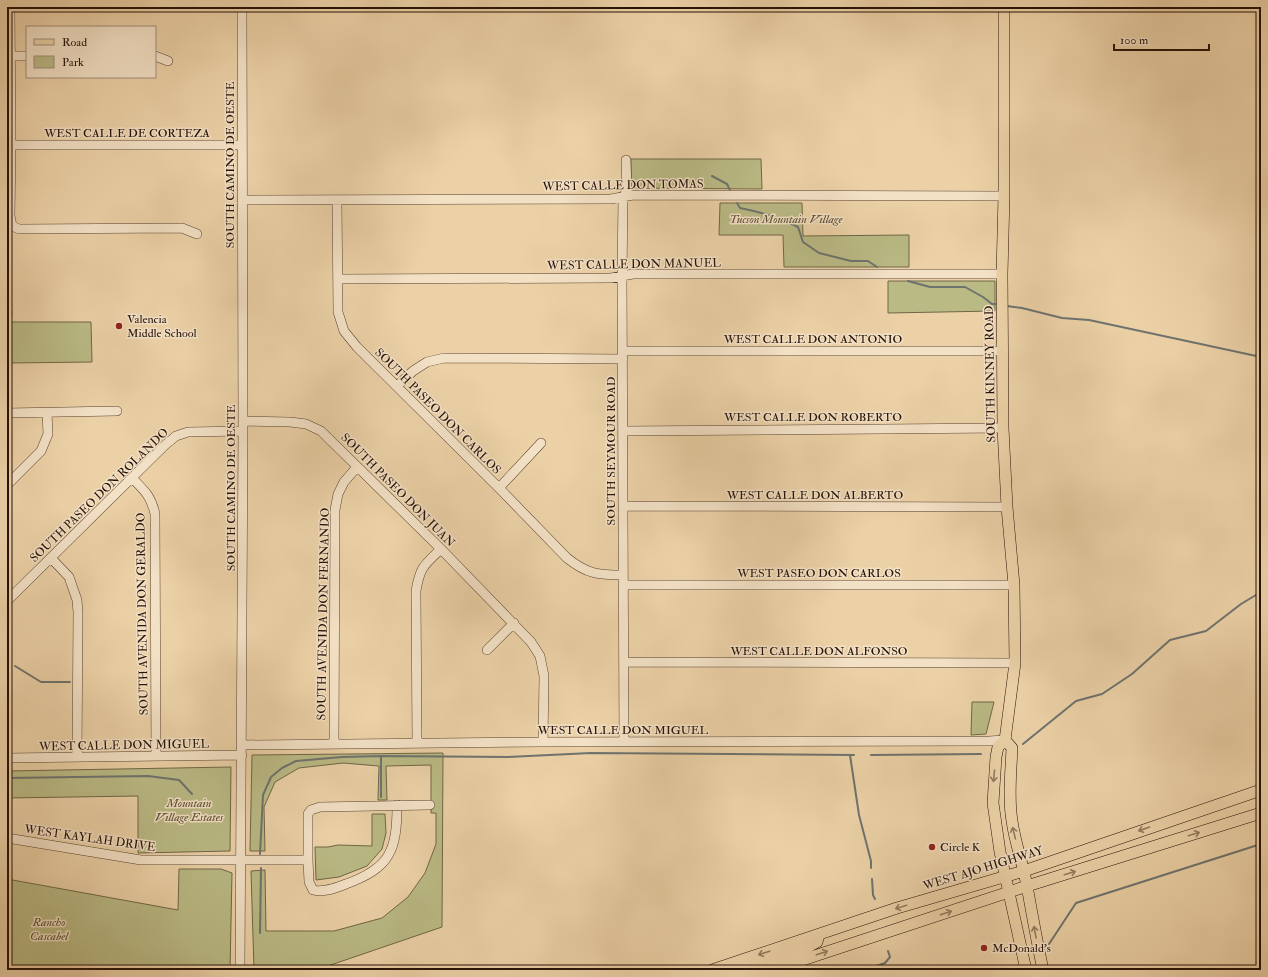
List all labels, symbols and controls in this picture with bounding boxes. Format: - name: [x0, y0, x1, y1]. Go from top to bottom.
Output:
- legend: [26, 26, 156, 78]
- scale bar: [1114, 26, 1209, 52]
- text: 100 m: [1120, 33, 1149, 48]
- text: Road: [62, 35, 87, 50]
- text: Park: [62, 55, 84, 70]
- street label: SOUTH CAMINO DE OESTE: [223, 81, 238, 248]
- street label: WEST CALLE DE CORTEZA: [43, 126, 210, 141]
- street label: WEST CALLE DON TOMAS: [541, 177, 704, 194]
- park label: Tucson Mountain Village: [729, 212, 844, 227]
- street label: WEST CALLE DON MANUEL: [546, 255, 721, 274]
- street label: SOUTH KINNEY ROAD: [982, 305, 999, 443]
- place label: Valencia Middle School: [127, 312, 197, 341]
- marker: Valencia Middle School: [114, 321, 124, 331]
- street label: WEST CALLE DON ANTONIO: [723, 332, 903, 347]
- street label: SOUTH PASEO DON CARLOS: [371, 345, 504, 478]
- street label: SOUTH SEYMOUR ROAD: [604, 376, 619, 525]
- street label: SOUTH CAMINO DE OESTE: [224, 404, 239, 571]
- street label: WEST CALLE DON ROBERTO: [723, 410, 902, 425]
- street label: SOUTH PASEO DON ROLANDO: [27, 425, 172, 566]
- street label: SOUTH PASEO DON JUAN: [337, 430, 458, 551]
- street label: WEST CALLE DON ALBERTO: [726, 488, 903, 503]
- street label: SOUTH AVENIDA DON FERNANDO: [314, 507, 333, 721]
- street label: SOUTH AVENIDA DON GERALDO: [133, 512, 152, 716]
- street label: WEST PASEO DON CARLOS: [736, 566, 901, 581]
- street label: WEST CALLE DON ALFONSO: [729, 644, 908, 659]
- street label: WEST CALLE DON MIGUEL: [537, 723, 709, 738]
- street label: WEST CALLE DON MIGUEL: [38, 737, 210, 755]
- one-way arrow: [990, 769, 998, 782]
- park label: Mountain Village Estates: [155, 796, 224, 825]
- street label: WEST KAYLAH DRIVE: [23, 822, 157, 855]
- one-way arrow: [1139, 825, 1151, 833]
- one-way arrow: [1010, 826, 1018, 839]
- one-way arrow: [1187, 830, 1200, 837]
- place label: Circle K: [940, 840, 981, 855]
- marker: Circle K: [927, 842, 937, 852]
- street label: WEST AJO HIGHWAY: [920, 843, 1046, 894]
- one-way arrow: [1063, 869, 1076, 876]
- one-way arrow: [894, 904, 907, 911]
- one-way arrow: [939, 909, 952, 916]
- park label: Rancho Cascabel: [30, 915, 69, 944]
- one-way arrow: [1031, 926, 1039, 939]
- place label: McDonald's: [992, 941, 1051, 956]
- marker: McDonald's: [979, 943, 989, 953]
- one-way arrow: [816, 949, 828, 957]
- one-way arrow: [758, 950, 771, 957]

